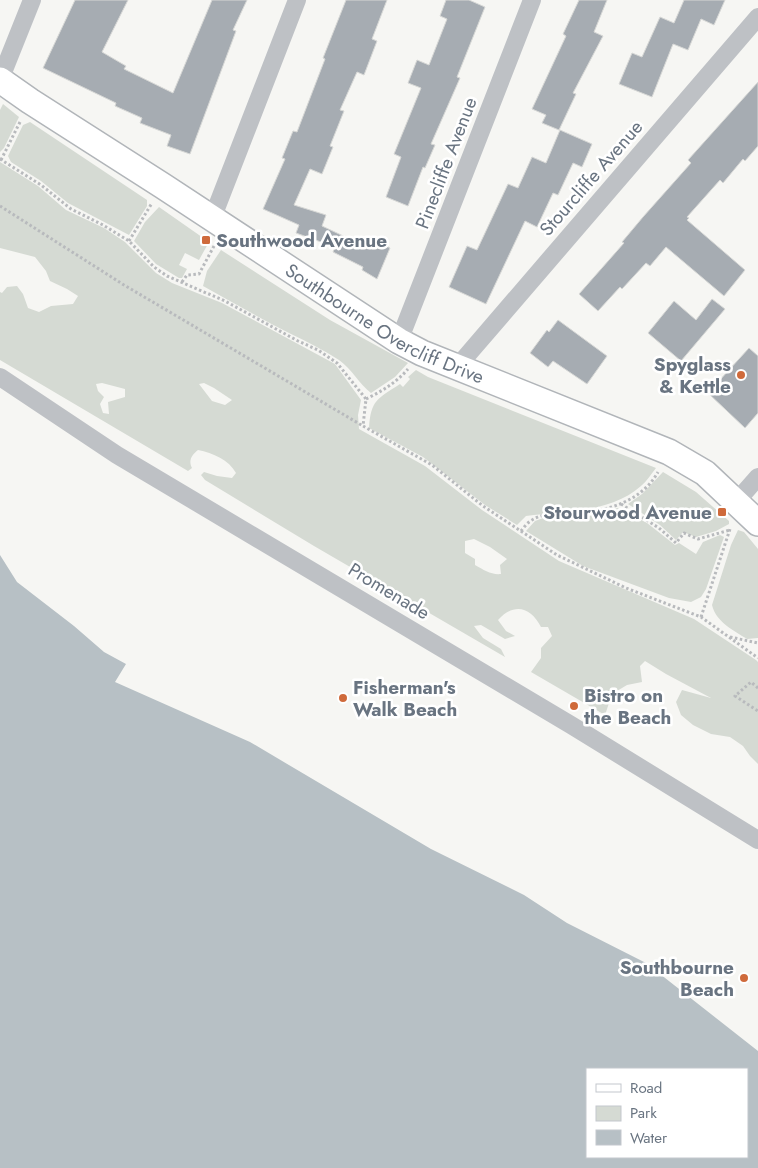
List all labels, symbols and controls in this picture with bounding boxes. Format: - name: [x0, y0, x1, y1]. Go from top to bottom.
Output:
- street label: Pinecliffe Avenue: [408, 93, 484, 233]
- street label: Stourcliffe Avenue: [533, 114, 649, 242]
- place label: Southwood Avenue: [216, 227, 387, 254]
- marker: Southwood Avenue: [200, 234, 212, 246]
- street label: Southbourne Overcliff Drive: [280, 256, 488, 390]
- place label: Spyglass & Kettle: [654, 351, 731, 400]
- marker: Spyglass & Kettle: [735, 369, 747, 381]
- place label: Stourwood Avenue: [543, 499, 712, 526]
- marker: Stourwood Avenue: [716, 506, 728, 518]
- street label: Promenade: [343, 556, 435, 626]
- place label: Fisherman's Walk Beach: [353, 674, 457, 723]
- place label: Bistro on the Beach: [584, 682, 671, 731]
- marker: Fisherman's Walk Beach: [337, 692, 349, 704]
- marker: Bistro on the Beach: [568, 700, 580, 712]
- place label: Southbourne Beach: [620, 954, 734, 1003]
- marker: Southbourne Beach: [738, 972, 750, 984]
- legend: [586, 1068, 748, 1158]
- text: Road: [630, 1077, 662, 1099]
- text: Park: [630, 1102, 657, 1124]
- text: Water: [630, 1127, 668, 1149]

